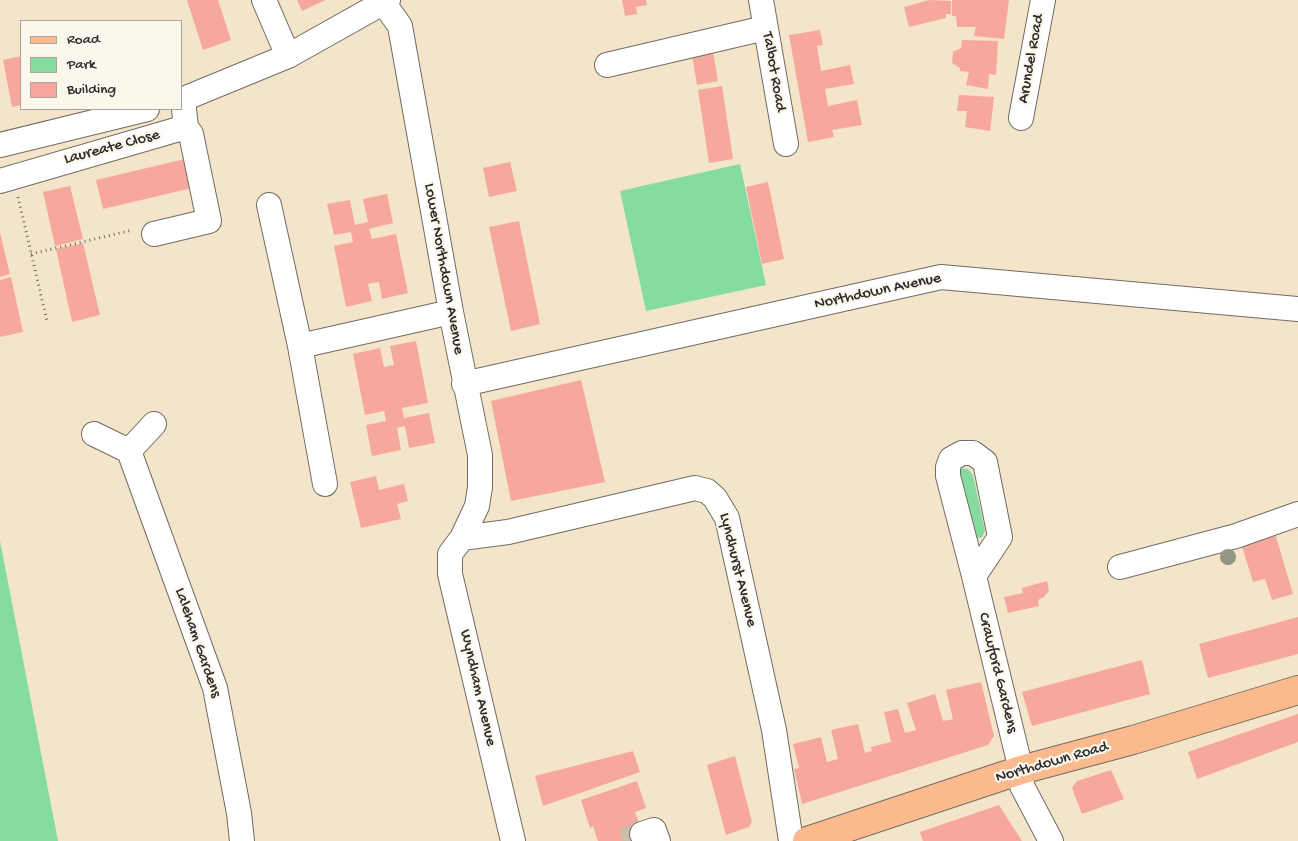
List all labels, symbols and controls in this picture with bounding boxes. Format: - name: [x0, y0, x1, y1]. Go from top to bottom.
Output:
- street label: Arundel Road: [1015, 13, 1049, 105]
- legend: [20, 20, 182, 110]
- text: Road: [67, 31, 100, 49]
- street label: Talbot Road: [757, 31, 789, 113]
- text: Park: [67, 56, 96, 74]
- text: Building: [67, 81, 116, 99]
- street label: Laureate Close: [62, 126, 162, 170]
- street label: Lower Northdown Avenue: [418, 182, 468, 356]
- street label: Northdown Avenue: [813, 269, 943, 315]
- street label: Lyndhurst Avenue: [714, 511, 760, 629]
- street label: Laleham Gardens: [169, 586, 225, 700]
- street label: Crawford Gardens: [973, 611, 1021, 735]
- street label: Wyndham Avenue: [454, 628, 500, 748]
- street label: Northdown Road: [994, 738, 1110, 788]

